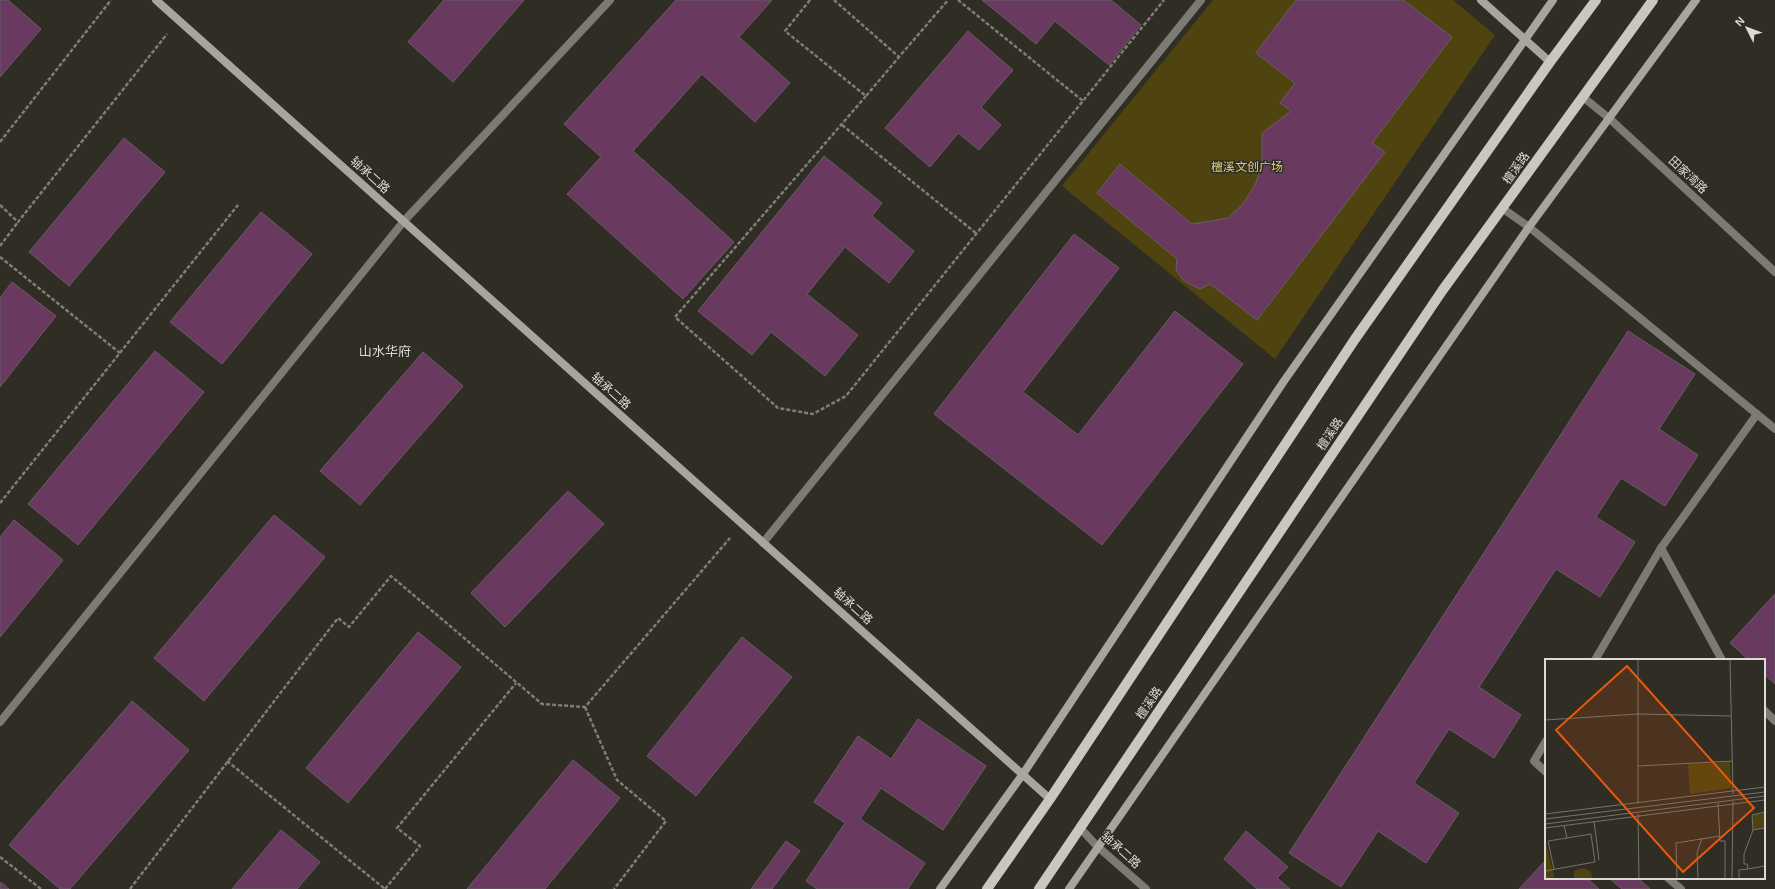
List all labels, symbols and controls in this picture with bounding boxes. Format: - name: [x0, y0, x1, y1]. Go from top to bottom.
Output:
- north arrow: [1727, 8, 1767, 48]
- text: N: [1732, 14, 1747, 28]
- street label: 檀溪路: [1500, 149, 1532, 187]
- street label: 轴承二路: [347, 154, 393, 196]
- street label: 田家湾路: [1666, 154, 1710, 196]
- park label: 檀溪文创广场: [1211, 160, 1283, 174]
- district label: 山水华府: [359, 344, 411, 359]
- street label: 轴承二路: [588, 370, 634, 412]
- street label: 檀溪路: [1314, 415, 1346, 453]
- street label: 轴承二路: [830, 585, 876, 627]
- inset map: [1545, 659, 1765, 879]
- street label: 檀溪路: [1133, 684, 1165, 722]
- street label: 轴承二路: [1098, 829, 1144, 871]

